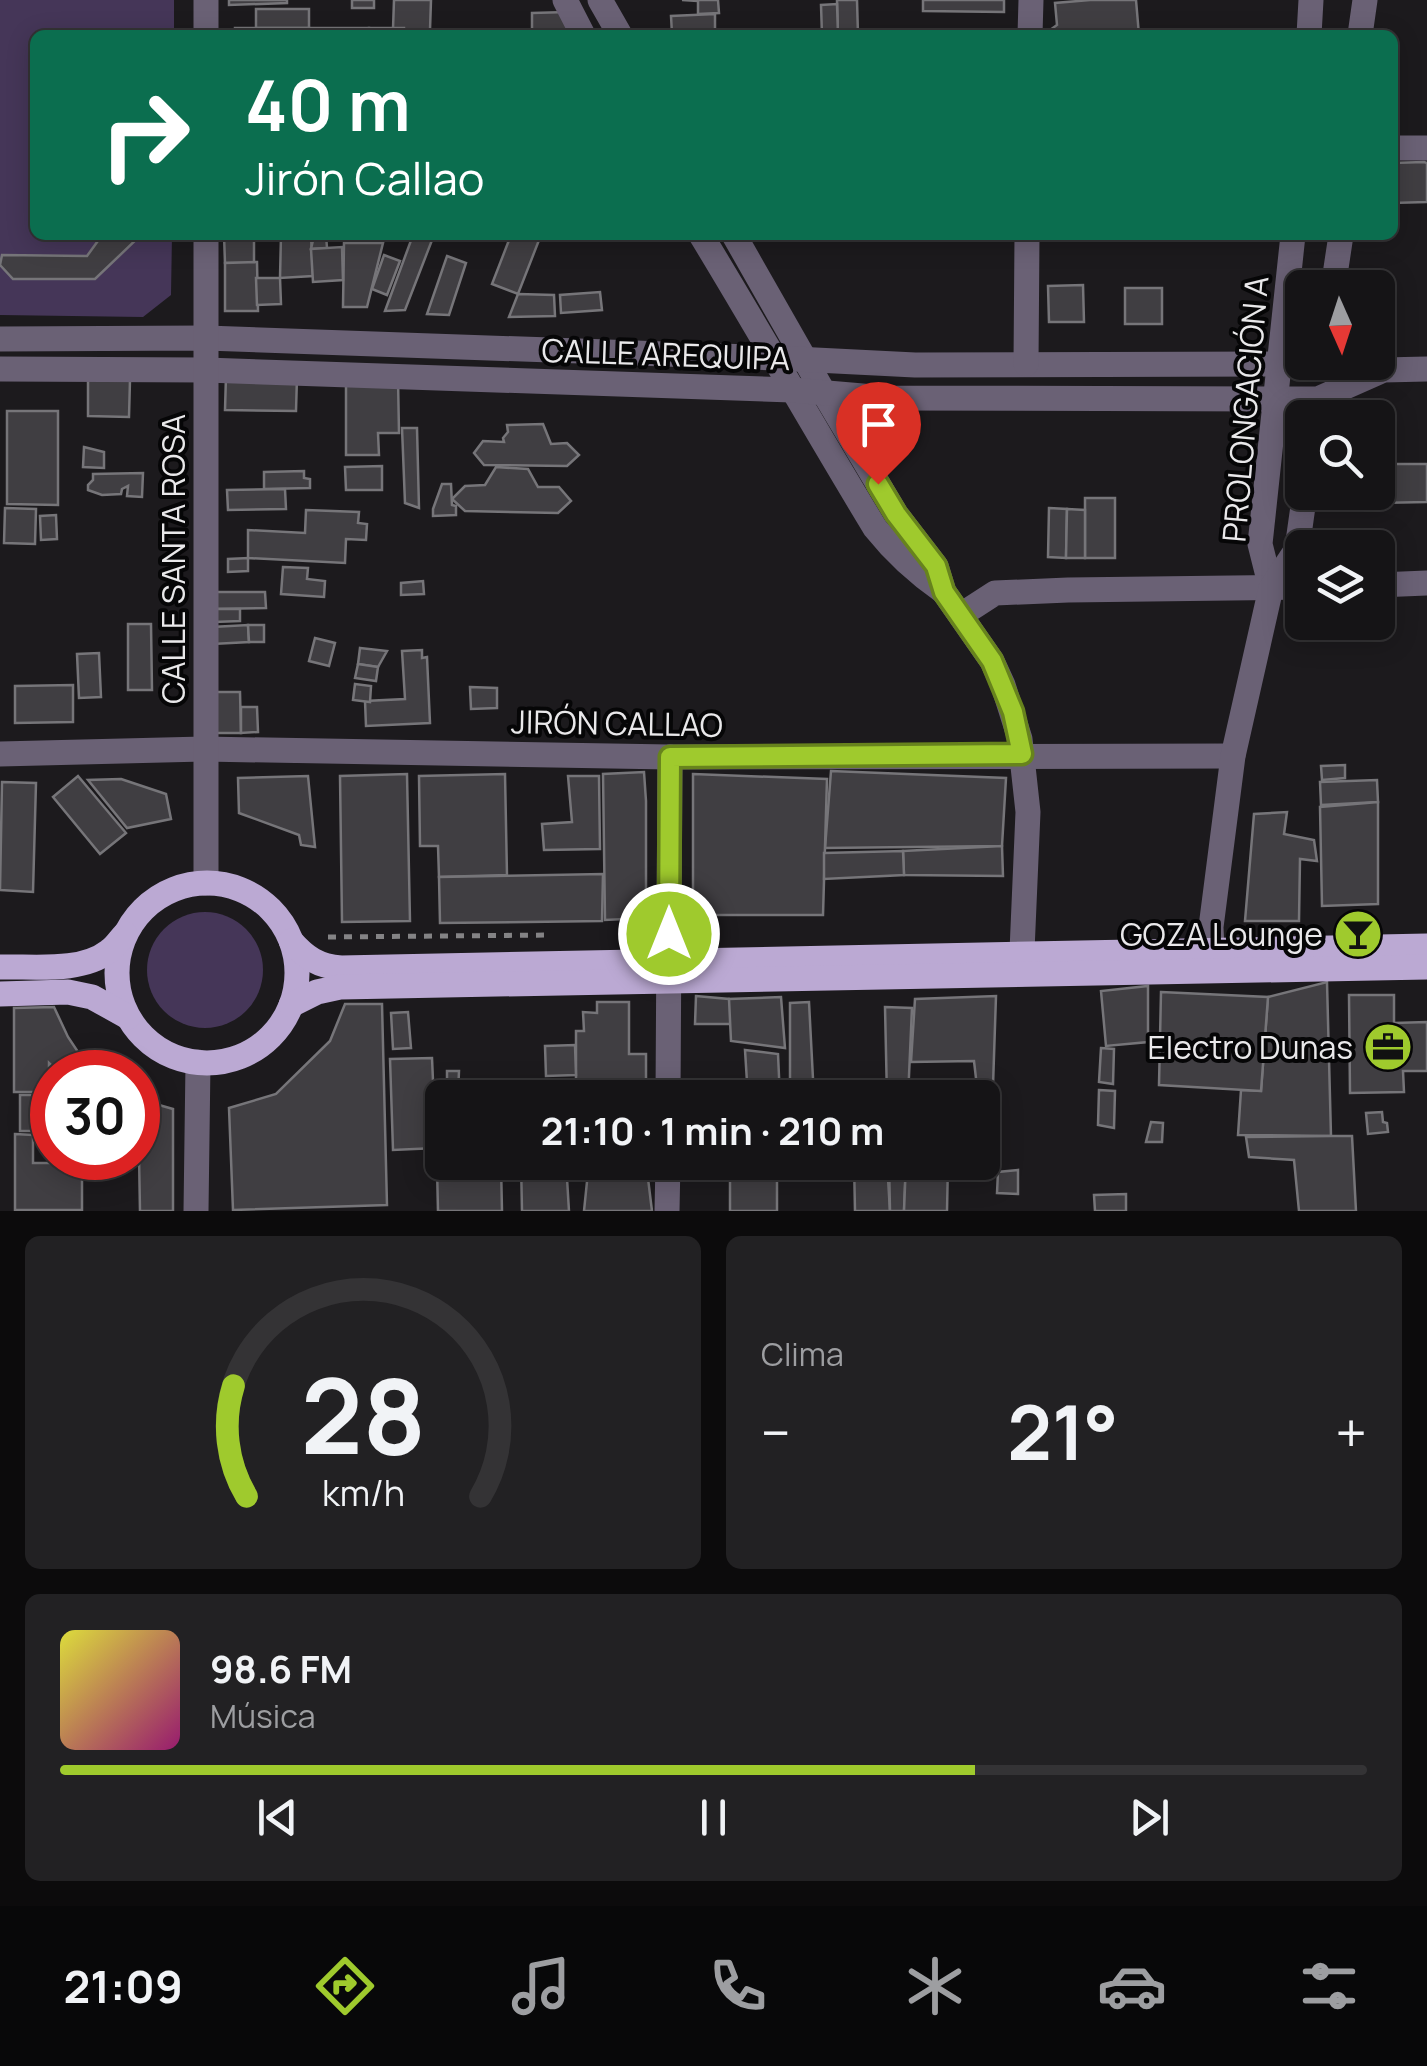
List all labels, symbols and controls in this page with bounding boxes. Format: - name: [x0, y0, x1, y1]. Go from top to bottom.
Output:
- text: 40 m: [245, 56, 411, 152]
- icon: right: [80, 70, 210, 200]
- text: Jirón Callao: [245, 147, 484, 209]
- north arrow: [1285, 270, 1395, 380]
- map controls: [1285, 270, 1395, 640]
- street label: PROLONGACIÓN A: [1211, 274, 1279, 544]
- street label: CALLE AREQUIPA: [541, 328, 791, 380]
- pin: [836, 382, 921, 485]
- icon: arrive: [851, 397, 906, 452]
- button: search: [1285, 400, 1395, 510]
- street label: CALLE SANTA ROSA: [151, 414, 195, 704]
- button: layers: [1285, 530, 1395, 640]
- street label: JIRÓN CALLAO: [511, 699, 723, 747]
- position arrow: [617, 882, 721, 986]
- bar icon: GOZA Lounge: [1332, 908, 1384, 960]
- place label: GOZA Lounge: [1120, 912, 1323, 956]
- office icon: Electro Dunas: [1362, 1021, 1414, 1073]
- place label: Electro Dunas: [1147, 1025, 1353, 1069]
- speed limit sign: 30: [30, 1050, 160, 1180]
- text: 21:10 · 1 min · 210 m: [541, 1104, 884, 1156]
- text: Clima: [761, 1332, 844, 1376]
- text: 28: [300, 1343, 426, 1485]
- text: 21°: [1007, 1380, 1119, 1483]
- text: −: [761, 1394, 791, 1470]
- text: +: [1335, 1394, 1367, 1470]
- text: km/h: [321, 1468, 405, 1517]
- text: 98.6 FM: [210, 1642, 352, 1694]
- text: Música: [210, 1694, 316, 1738]
- icon: previous: [250, 1790, 305, 1845]
- icon: pause: [686, 1790, 741, 1845]
- icon: next: [1122, 1790, 1177, 1845]
- icon: directions: [310, 1951, 380, 2021]
- icon: music: [506, 1951, 576, 2021]
- icon: phone: [703, 1951, 773, 2021]
- icon: climate: [900, 1951, 970, 2021]
- icon: car: [1097, 1951, 1167, 2021]
- icon: filters: [1294, 1951, 1364, 2021]
- text: 21:09: [63, 1955, 183, 2017]

